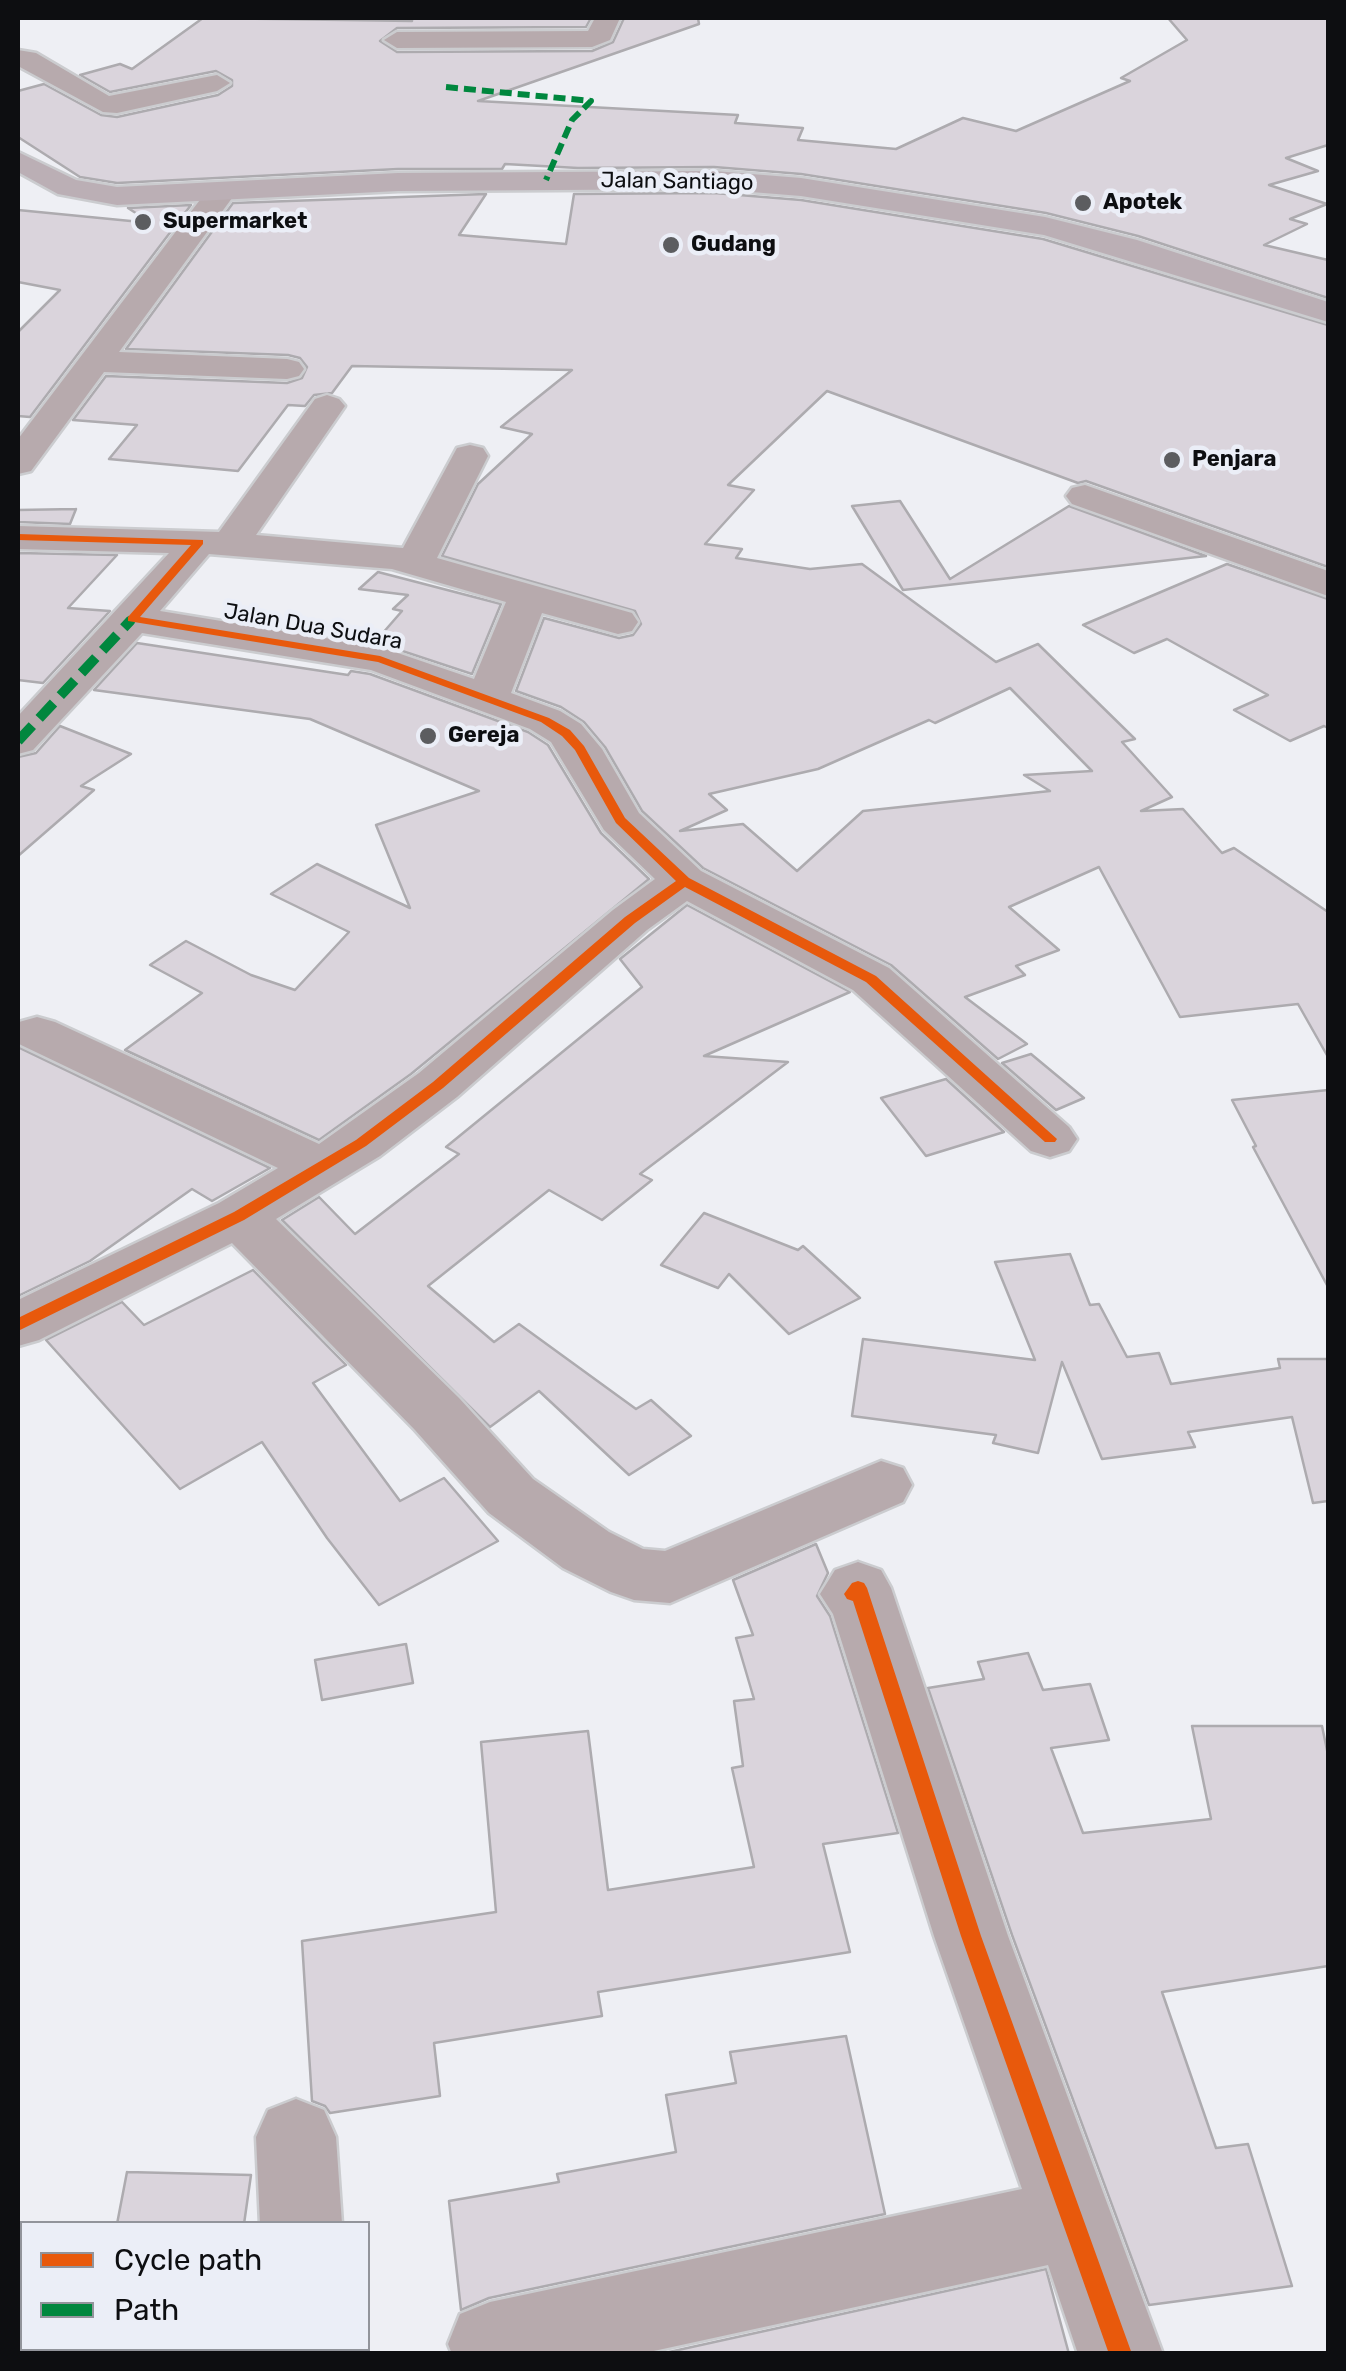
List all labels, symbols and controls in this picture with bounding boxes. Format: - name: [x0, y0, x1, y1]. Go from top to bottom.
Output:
- street label: Jalan Santiago: [600, 167, 754, 197]
- place label: Apotek: [1103, 190, 1182, 216]
- marker: Apotek: [1072, 192, 1094, 214]
- place label: Supermarket: [163, 209, 307, 235]
- marker: Supermarket: [132, 211, 154, 233]
- place label: Gudang: [691, 232, 776, 258]
- marker: Gudang: [660, 234, 682, 256]
- place label: Penjara: [1192, 447, 1276, 473]
- marker: Penjara: [1161, 449, 1183, 471]
- street label: Jalan Dua Sudara: [222, 598, 404, 656]
- place label: Gereja: [448, 723, 520, 749]
- marker: Gereja: [417, 725, 439, 747]
- legend: [20, 2221, 370, 2351]
- text: Cycle path: [114, 2242, 262, 2278]
- text: Path: [114, 2292, 179, 2328]

